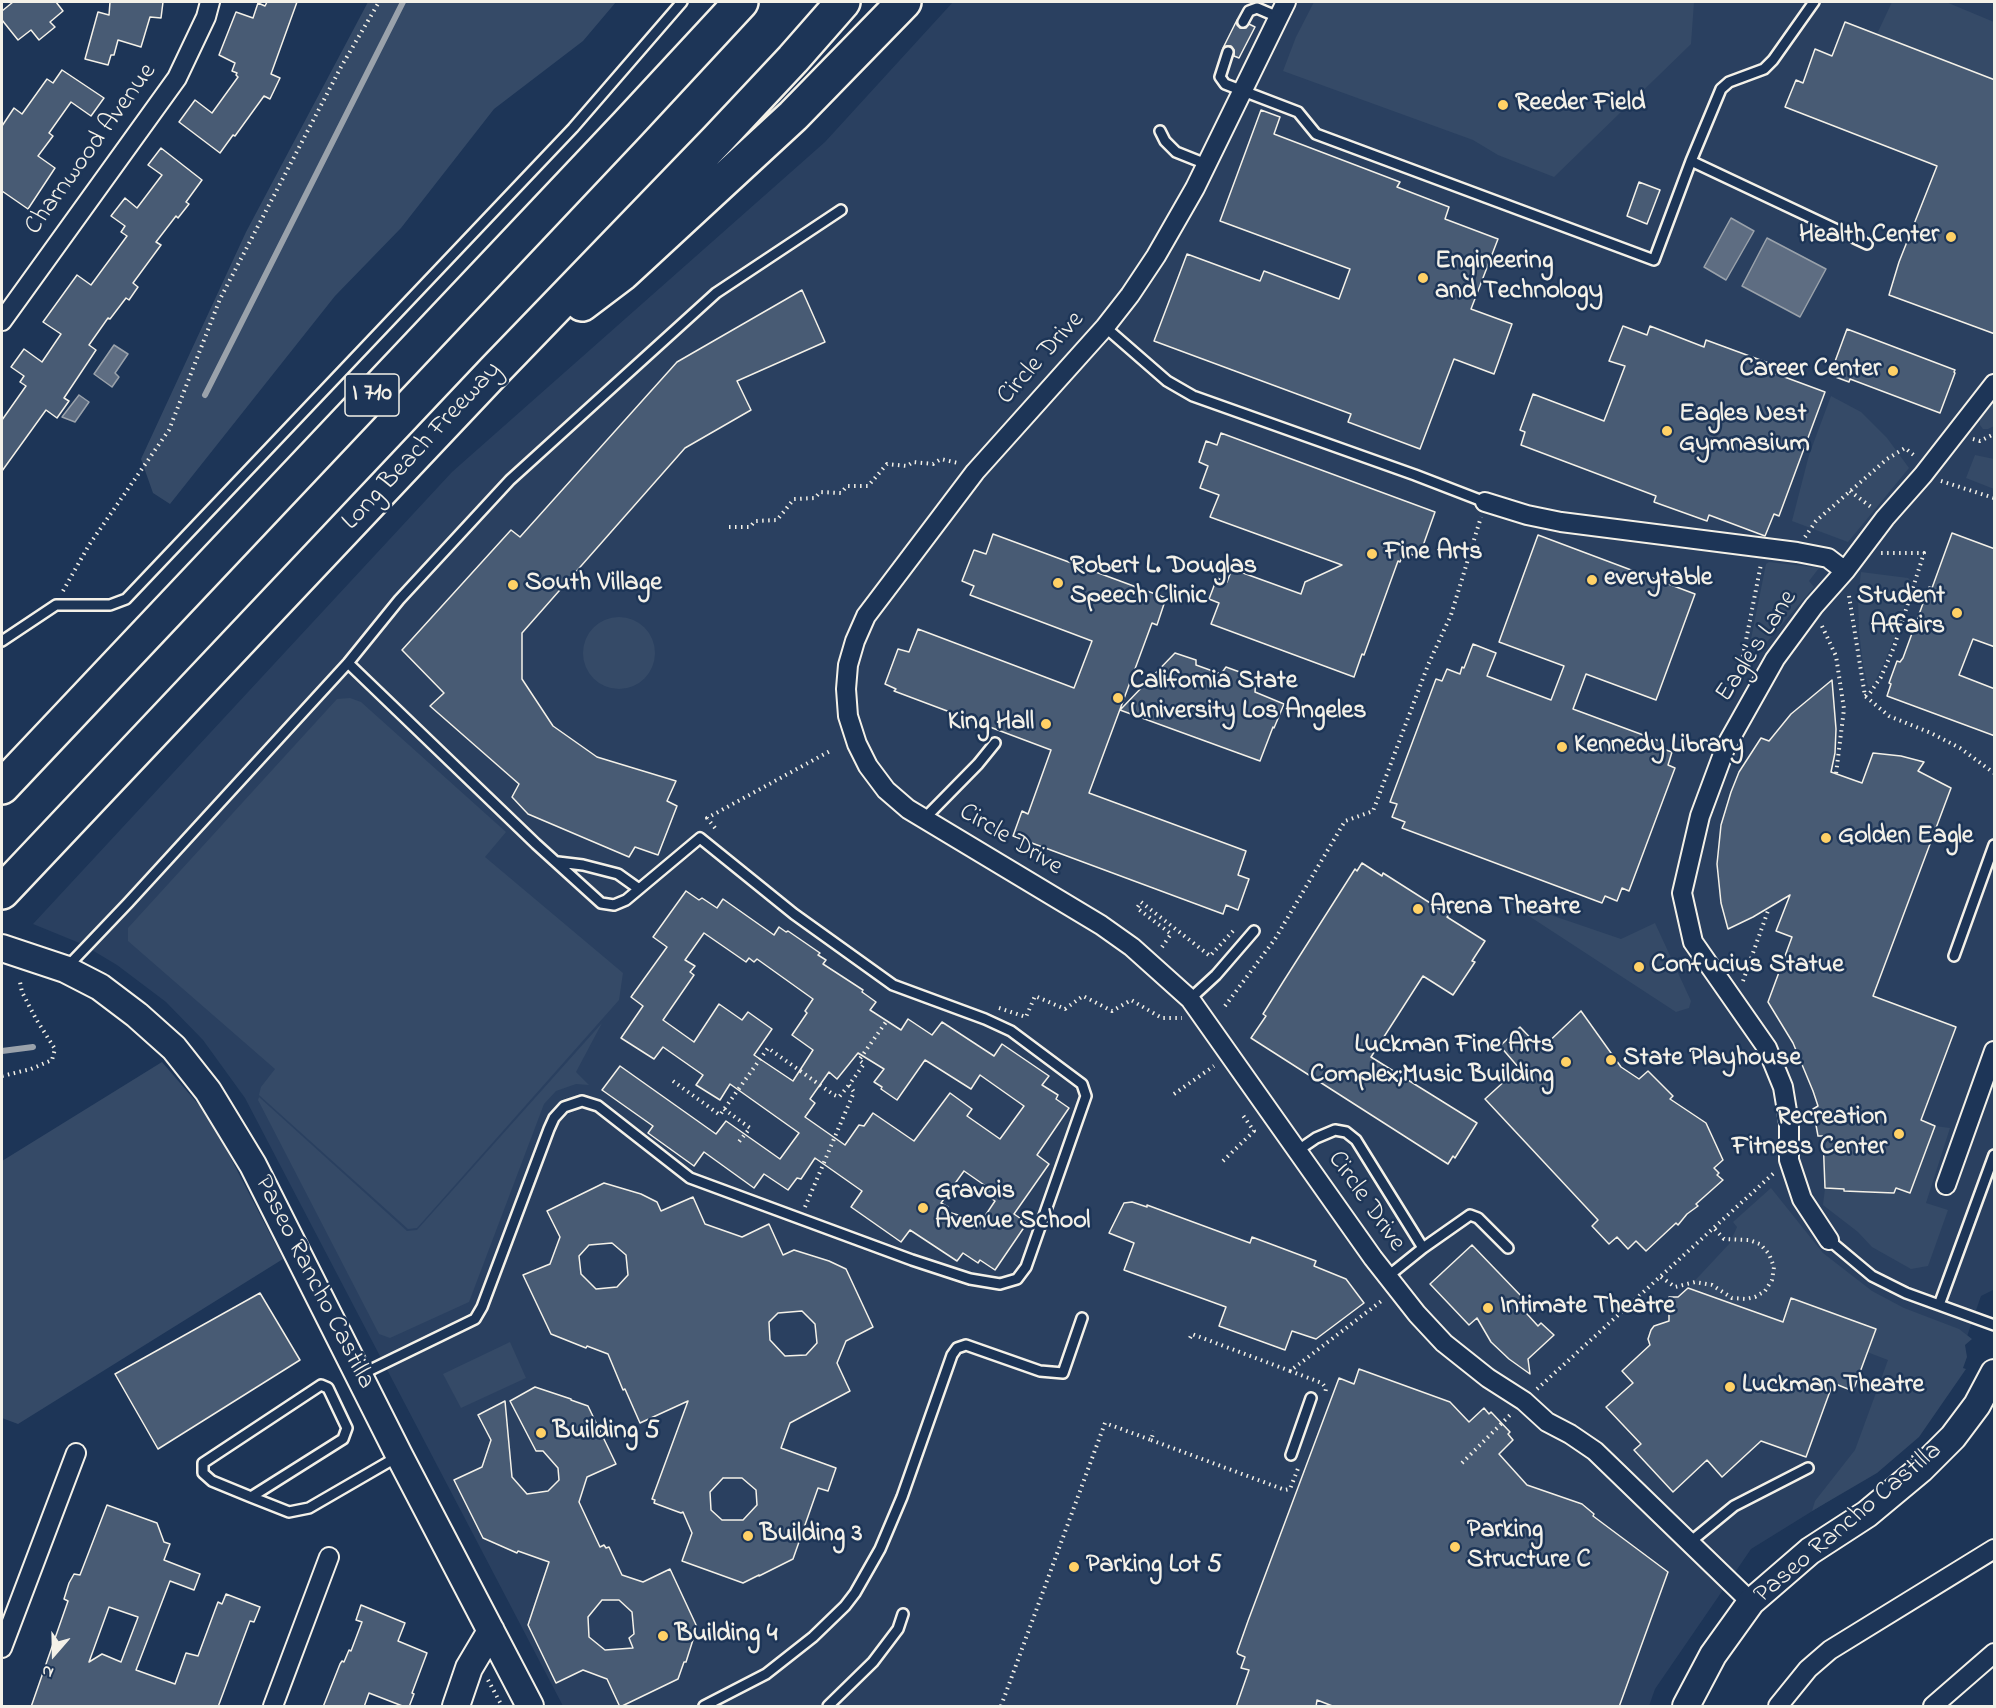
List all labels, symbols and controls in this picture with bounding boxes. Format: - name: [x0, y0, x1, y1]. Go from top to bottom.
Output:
- street label: Charnwood Avenue: [19, 58, 165, 242]
- place label: Reeder Field: [1515, 89, 1646, 121]
- marker: Reeder Field: [1496, 98, 1510, 112]
- place label: Health Center: [1799, 221, 1939, 253]
- marker: Health Center: [1944, 230, 1958, 244]
- place label: Engineering and Technology: [1435, 247, 1603, 308]
- marker: Engineering and Technology: [1416, 271, 1430, 285]
- street label: Circle Drive: [992, 306, 1092, 412]
- place label: Career Center: [1740, 355, 1881, 387]
- street label: Long Beach Freeway: [337, 356, 509, 538]
- marker: Career Center: [1886, 364, 1900, 378]
- road number: I 710: [345, 374, 399, 416]
- place label: Eagles Nest Gymnasium: [1679, 400, 1810, 461]
- marker: Eagles Nest Gymnasium: [1660, 424, 1674, 438]
- place label: Fine Arts: [1384, 538, 1483, 570]
- marker: Fine Arts: [1365, 547, 1379, 561]
- place label: Robert L. Douglas Speech Clinic: [1070, 552, 1257, 614]
- place label: everytable: [1604, 564, 1712, 596]
- place label: South Village: [525, 569, 662, 601]
- marker: everytable: [1585, 573, 1599, 587]
- marker: Robert L. Douglas Speech Clinic: [1051, 576, 1065, 590]
- marker: South Village: [506, 578, 520, 592]
- place label: Student Affairs: [1857, 582, 1945, 644]
- street label: Eagle's Lane: [1710, 585, 1806, 709]
- marker: Student Affairs: [1950, 606, 1964, 620]
- place label: California State University Los Angeles: [1130, 667, 1366, 728]
- marker: California State University Los Angeles: [1111, 691, 1125, 705]
- place label: King Hall: [948, 708, 1034, 740]
- marker: King Hall: [1039, 717, 1053, 731]
- place label: Kennedy Library: [1574, 731, 1744, 763]
- marker: Kennedy Library: [1555, 740, 1569, 754]
- street label: Circle Drive: [953, 798, 1067, 884]
- place label: Golden Eagle: [1838, 822, 1973, 854]
- marker: Golden Eagle: [1819, 831, 1833, 845]
- place label: Arena Theatre: [1430, 893, 1580, 925]
- marker: Arena Theatre: [1411, 902, 1425, 916]
- place label: Confucius Statue: [1651, 951, 1844, 983]
- marker: Confucius Statue: [1632, 960, 1646, 974]
- place label: Luckman Fine Arts Complex;Music Building: [1310, 1031, 1554, 1092]
- place label: State Playhouse: [1623, 1044, 1801, 1076]
- marker: State Playhouse: [1604, 1053, 1618, 1067]
- marker: Luckman Fine Arts Complex;Music Building: [1559, 1055, 1573, 1069]
- place label: Recreation Fitness Center: [1732, 1103, 1887, 1164]
- marker: Recreation Fitness Center: [1892, 1127, 1906, 1141]
- street label: Circle Drive: [1319, 1146, 1411, 1258]
- street label: Paseo Rancho Castilla: [246, 1171, 380, 1395]
- place label: Gravois Avenue School: [935, 1177, 1090, 1238]
- marker: Gravois Avenue School: [916, 1201, 930, 1215]
- place label: Intimate Theatre: [1500, 1292, 1675, 1324]
- marker: Intimate Theatre: [1481, 1301, 1495, 1315]
- place label: Luckman Theatre: [1742, 1371, 1924, 1403]
- marker: Luckman Theatre: [1723, 1380, 1737, 1394]
- place label: Building 5: [553, 1417, 660, 1449]
- marker: Building 5: [534, 1426, 548, 1440]
- street label: Paseo Rancho Castilla: [1749, 1436, 1949, 1612]
- place label: Parking Structure C: [1467, 1516, 1591, 1578]
- place label: Building 3: [760, 1520, 862, 1552]
- marker: Building 3: [741, 1529, 755, 1543]
- marker: Parking Structure C: [1448, 1540, 1462, 1554]
- place label: Parking Lot 5: [1086, 1551, 1222, 1583]
- marker: Parking Lot 5: [1067, 1560, 1081, 1574]
- place label: Building 4: [675, 1620, 777, 1652]
- north arrow: [24, 1624, 84, 1684]
- marker: Building 4: [656, 1629, 670, 1643]
- text: N: [39, 1658, 57, 1684]

